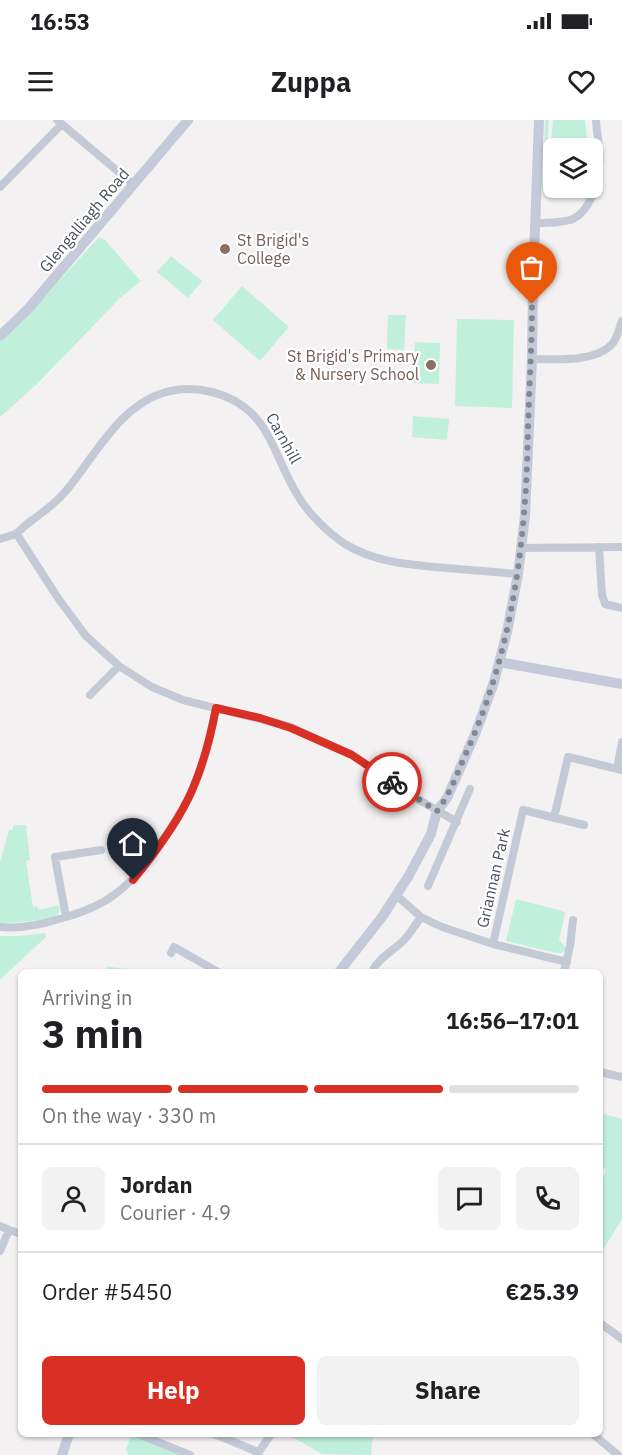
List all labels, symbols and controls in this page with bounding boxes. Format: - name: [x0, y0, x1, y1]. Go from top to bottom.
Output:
- text: 16:53: [30, 7, 90, 36]
- text: Zuppa: [271, 64, 351, 99]
- icon: menu: [24, 65, 57, 98]
- icon: heart: [565, 65, 598, 98]
- map controls: [543, 138, 603, 198]
- button: layers: [543, 138, 603, 198]
- street label: Glengalliagh Road: [35, 164, 133, 276]
- place label: St Brigid's College: [237, 230, 309, 268]
- marker: St Brigid's College: [218, 242, 232, 256]
- pin: [506, 242, 557, 304]
- icon: bag: [515, 251, 548, 284]
- place label: St Brigid's Primary & Nursery School: [287, 346, 419, 384]
- marker: St Brigid's Primary & Nursery School: [424, 358, 438, 372]
- street label: Carnhill: [262, 409, 306, 467]
- courier: [362, 752, 422, 812]
- icon: bike: [376, 766, 409, 799]
- pin: [107, 818, 158, 880]
- street label: Griannan Park: [472, 826, 514, 930]
- icon: home: [116, 827, 149, 860]
- text: Arriving in: [42, 984, 132, 1011]
- text: 16:56–17:01: [446, 1006, 579, 1035]
- text: 3 min: [42, 1008, 144, 1059]
- text: On the way · 330 m: [42, 1102, 216, 1129]
- button: person: [42, 1167, 105, 1230]
- button: chat: [438, 1167, 501, 1230]
- button: phone: [516, 1167, 579, 1230]
- text: Jordan: [120, 1170, 193, 1199]
- text: Courier · 4.9: [120, 1199, 231, 1226]
- text: Order #5450: [42, 1277, 172, 1306]
- text: €25.39: [506, 1277, 579, 1306]
- button: Help: [42, 1356, 305, 1425]
- button: Share: [317, 1356, 579, 1425]

